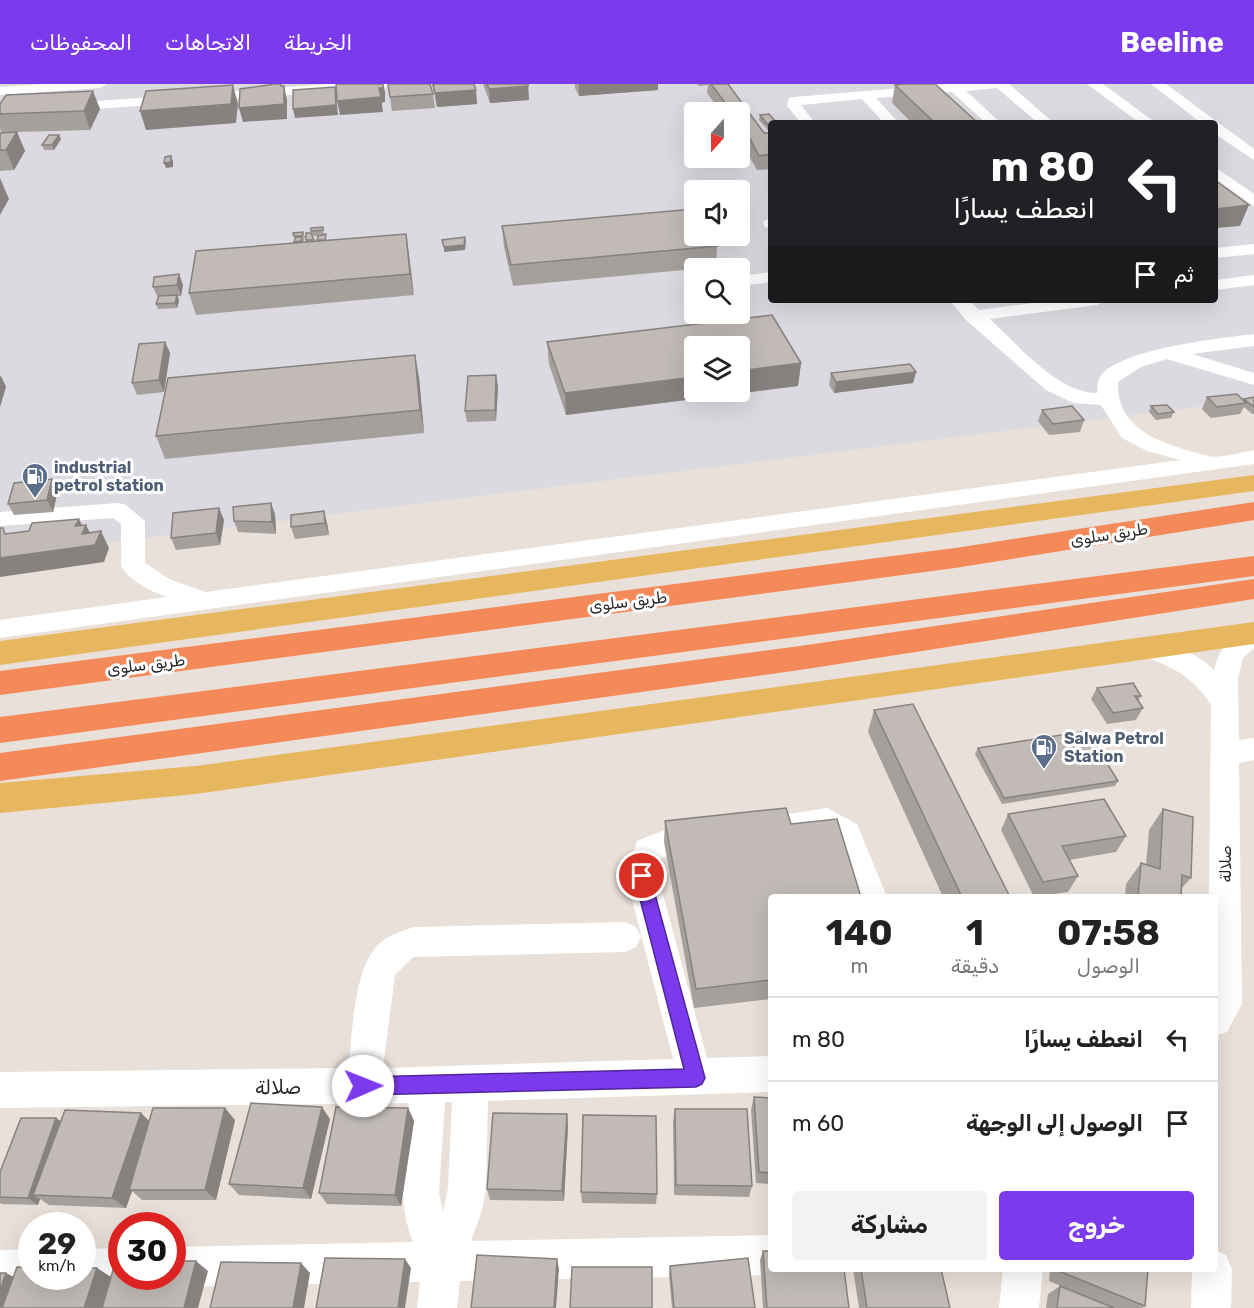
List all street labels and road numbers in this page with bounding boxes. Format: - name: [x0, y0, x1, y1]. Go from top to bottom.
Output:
- street label: طريق سلوى: [1069, 519, 1149, 551]
- street label: طريق سلوى: [588, 587, 668, 617]
- street label: طريق سلوى: [106, 650, 186, 680]
- street label: صلالة: [1216, 845, 1235, 883]
- street label: صلالة: [255, 1075, 301, 1099]

